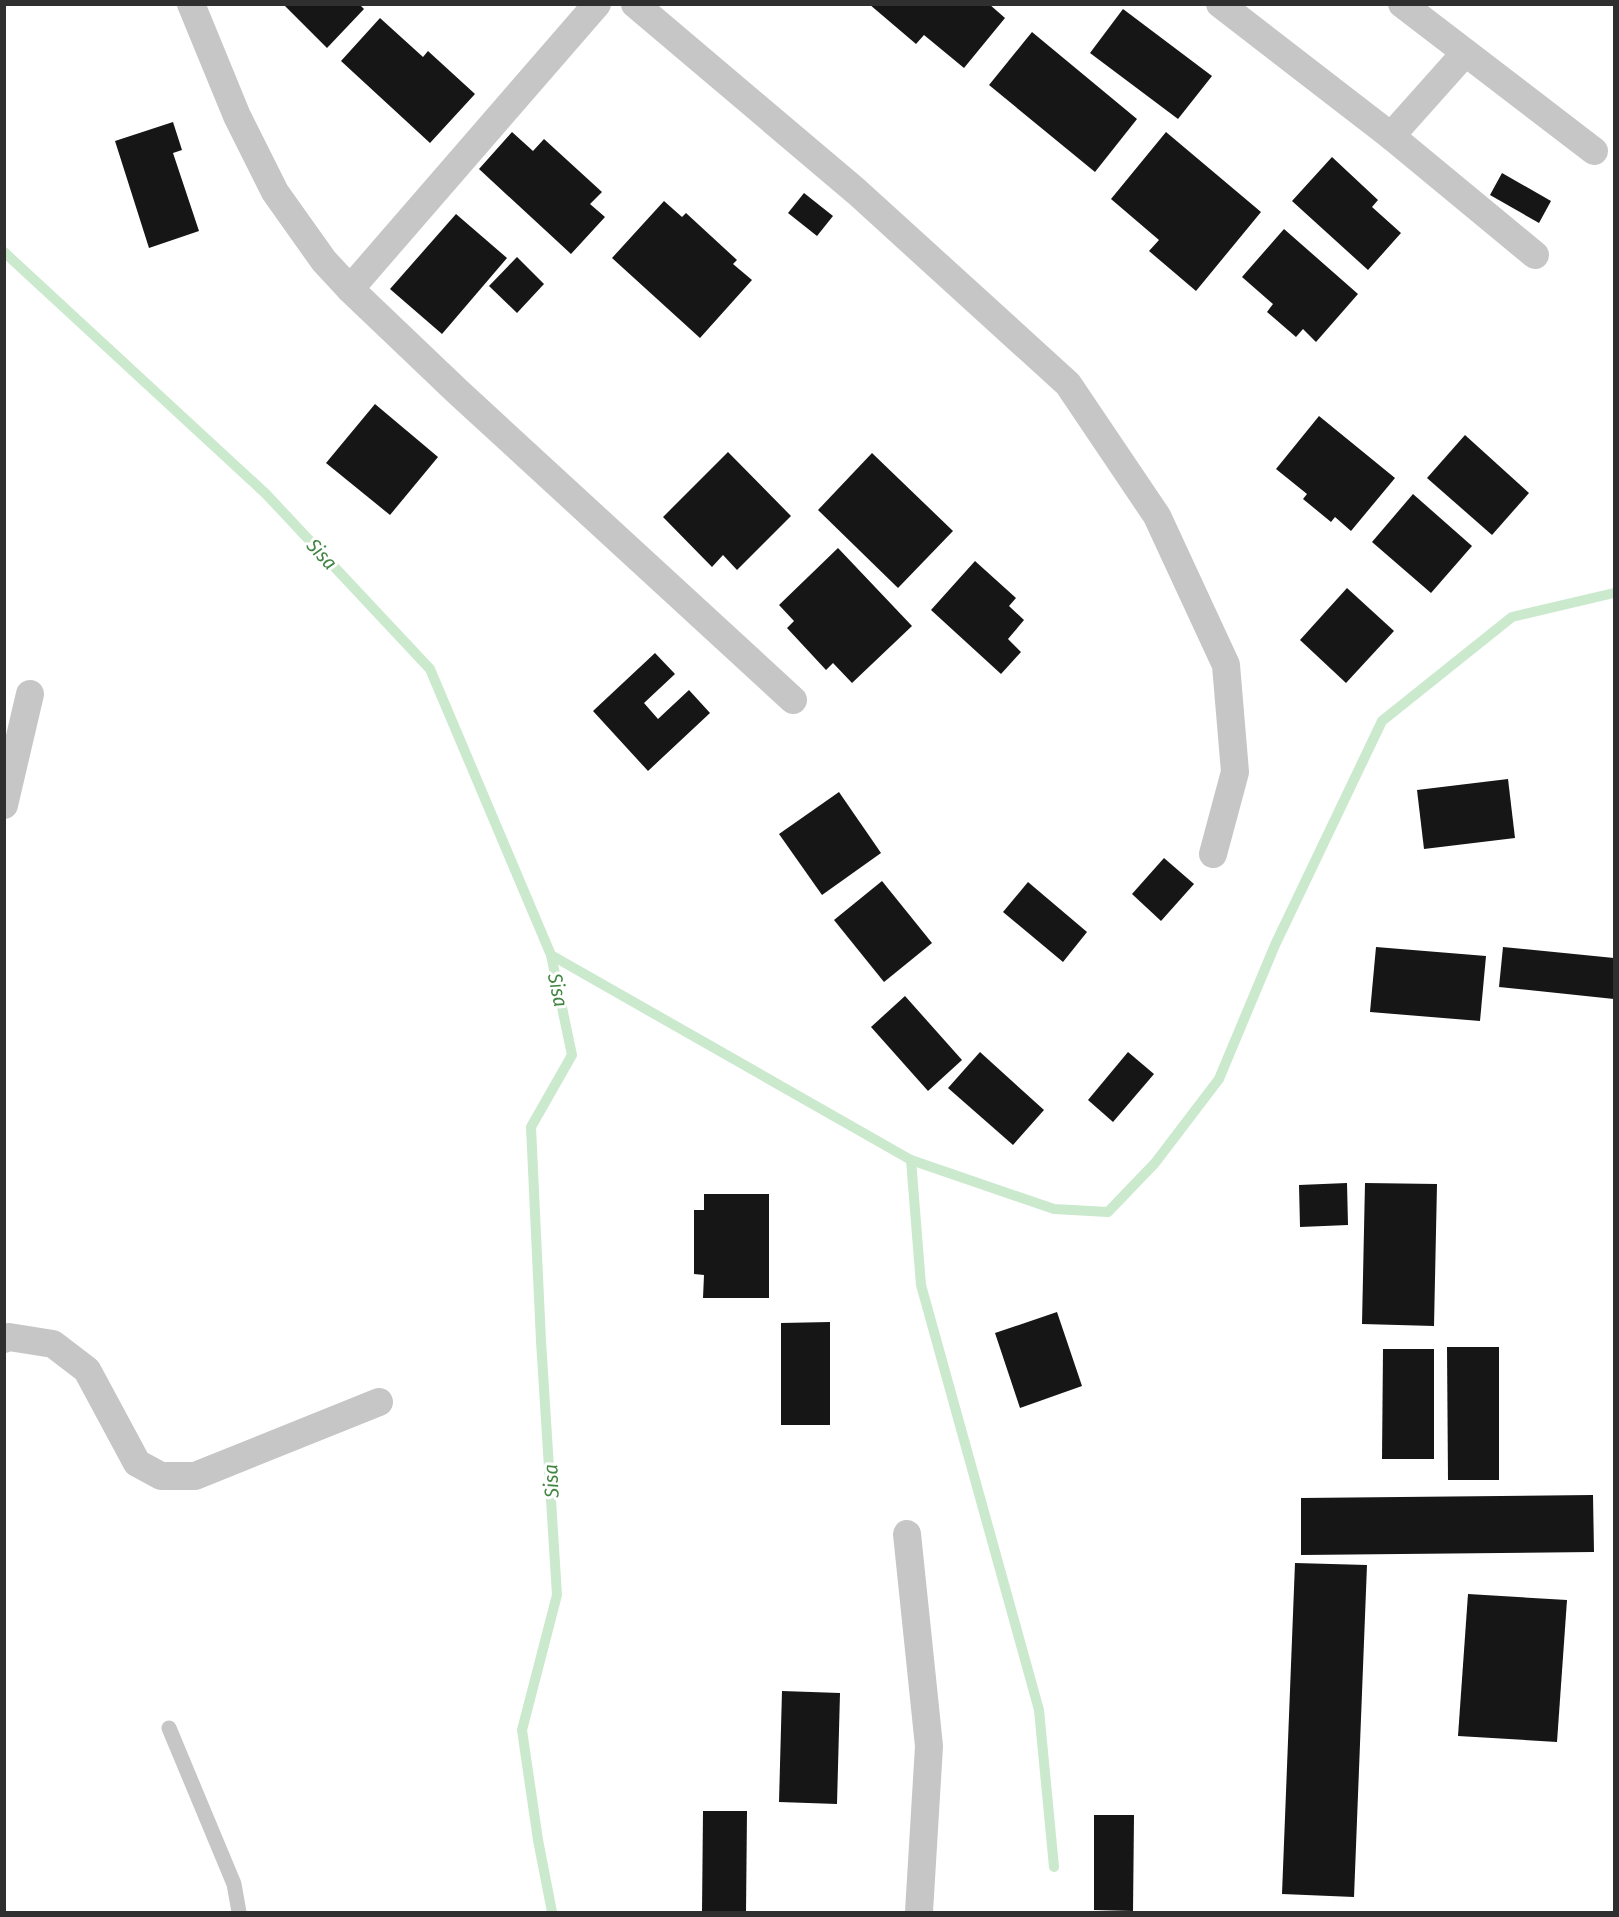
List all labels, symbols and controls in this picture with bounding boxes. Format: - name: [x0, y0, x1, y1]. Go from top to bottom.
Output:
- water label: Sisa: [301, 533, 342, 574]
- water label: Sisa: [543, 970, 573, 1009]
- water label: Sisa: [538, 1464, 564, 1499]

